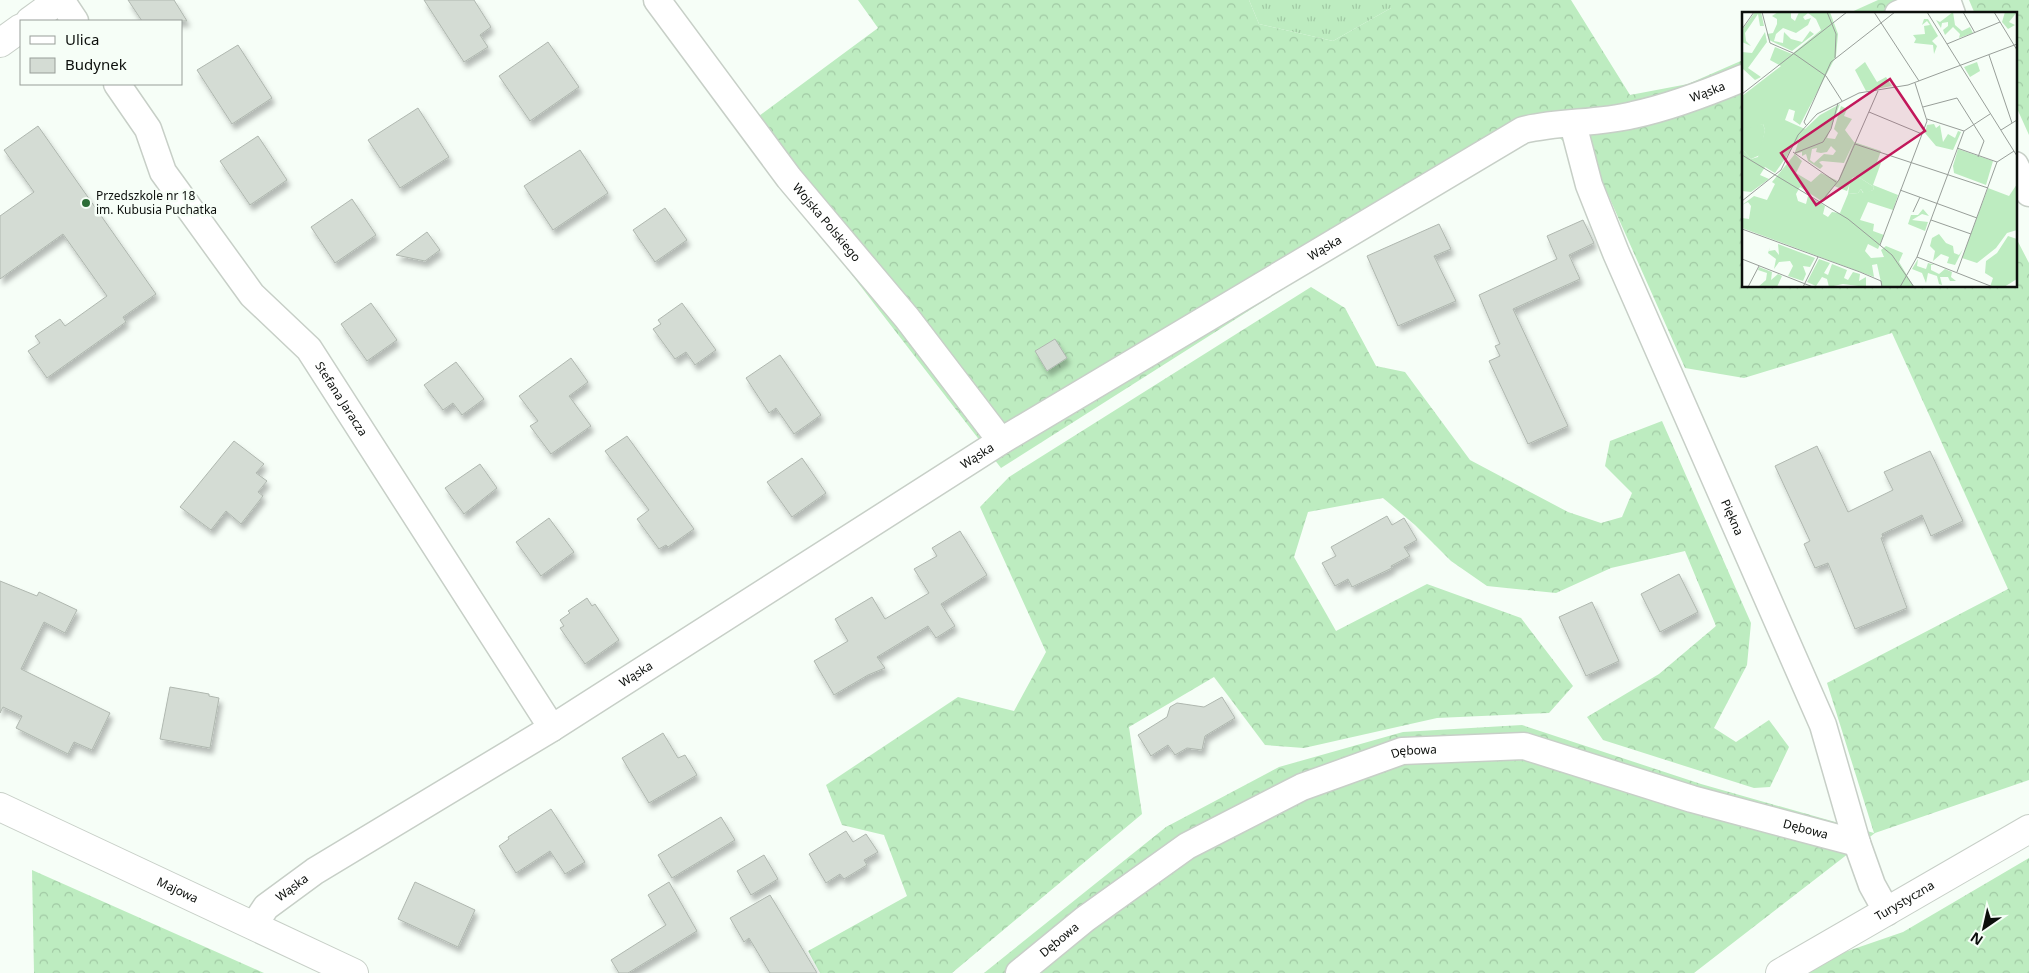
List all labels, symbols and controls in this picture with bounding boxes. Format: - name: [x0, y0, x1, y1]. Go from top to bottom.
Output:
- inset map: [1742, 12, 2016, 288]
- legend: [20, 20, 182, 85]
- text: Ulica: [65, 29, 99, 49]
- text: Budynek: [65, 54, 127, 74]
- street label: Wąska: [1687, 77, 1728, 106]
- street label: Wojska Polskiego: [789, 180, 865, 265]
- place label: Przedszkole nr 18 im. Kubusia Puchatka: [96, 187, 217, 218]
- marker: Przedszkole nr 18 im. Kubusia Puchatka: [80, 197, 92, 209]
- street label: Wąska: [1304, 231, 1345, 264]
- street label: Stefana Jaracza: [311, 358, 372, 439]
- street label: Wąska: [957, 439, 997, 473]
- street label: Piękna: [1717, 497, 1748, 538]
- street label: Wąska: [616, 657, 656, 691]
- street label: Dębowa: [1388, 741, 1437, 762]
- street label: Dębowa: [1781, 815, 1830, 843]
- street label: Wąska: [272, 870, 312, 905]
- street label: Majowa: [154, 873, 201, 907]
- street label: Turystyczna: [1871, 877, 1937, 924]
- north arrow: [1959, 903, 2009, 953]
- street label: Dębowa: [1036, 918, 1082, 961]
- text: N: [1966, 928, 1986, 950]

